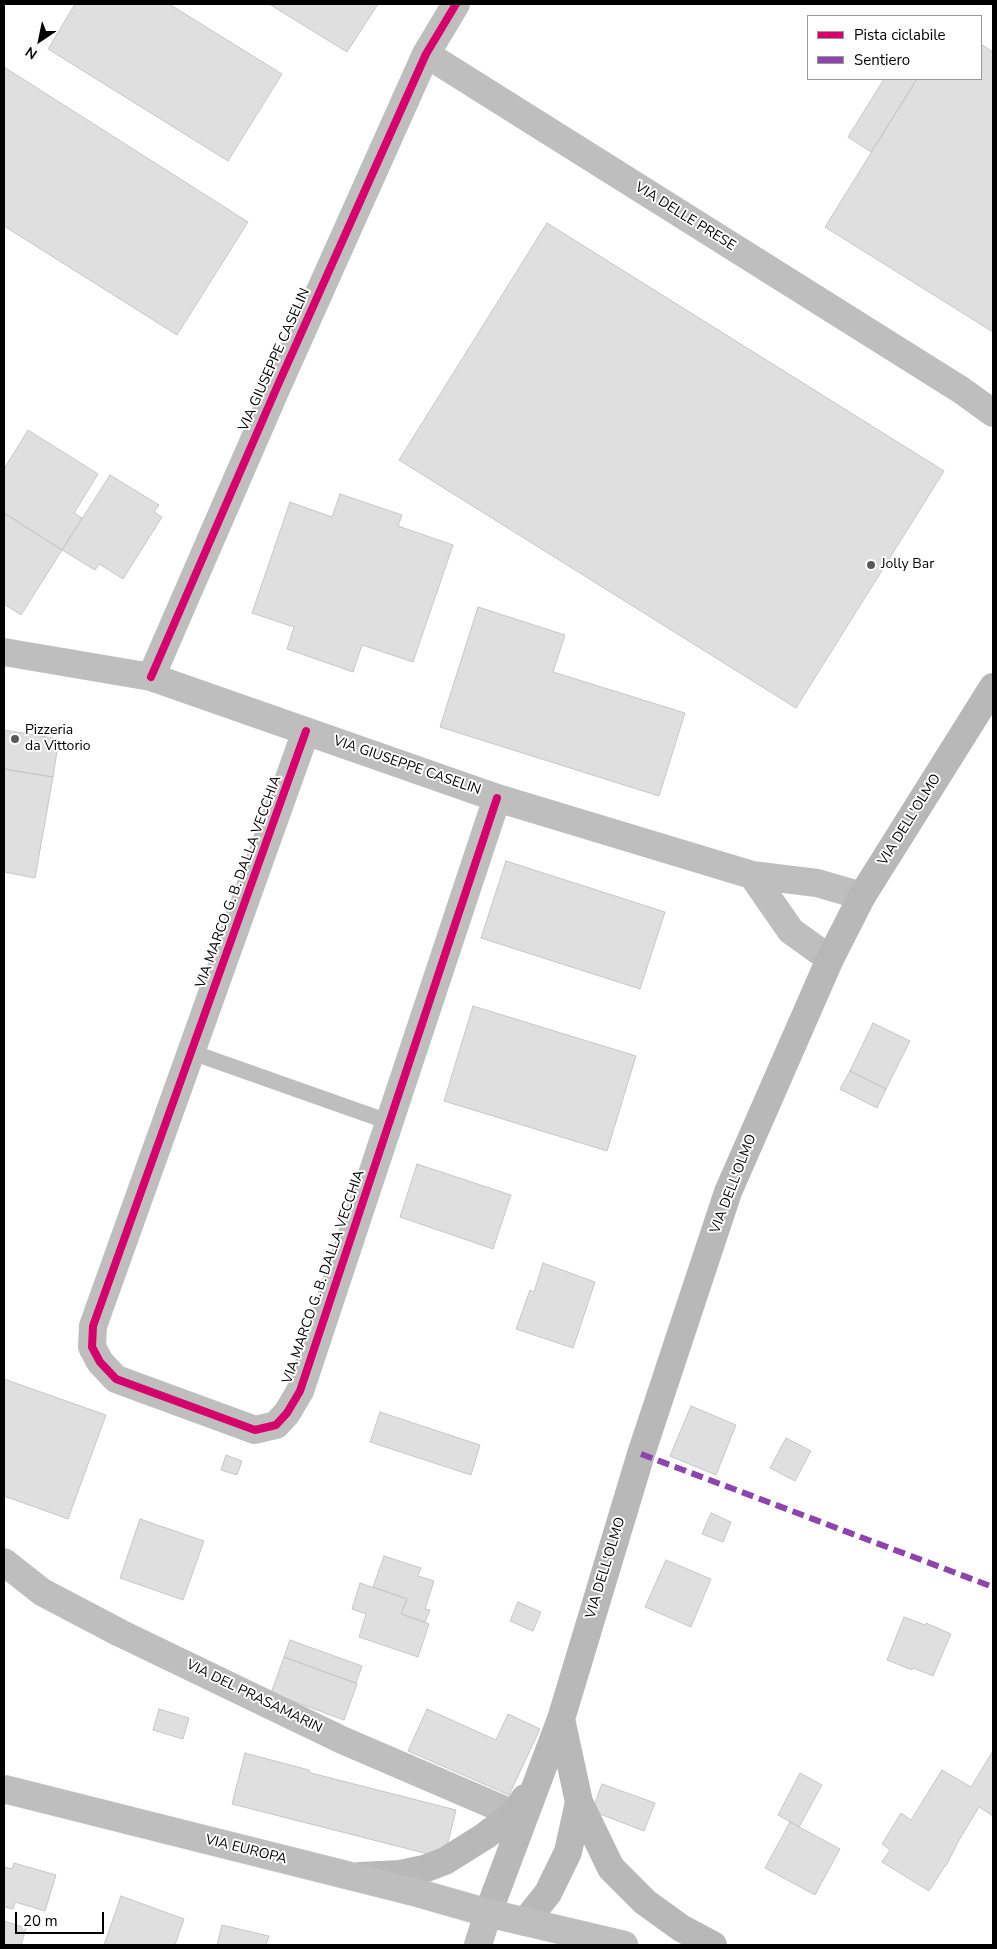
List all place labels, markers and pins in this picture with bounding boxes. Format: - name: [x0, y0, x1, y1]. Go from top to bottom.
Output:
- place label: Jolly Bar: [881, 557, 934, 573]
- marker: Jolly Bar: [865, 559, 877, 571]
- place label: Pizzeria da Vittorio: [25, 723, 90, 756]
- marker: Pizzeria da Vittorio: [9, 733, 21, 745]

